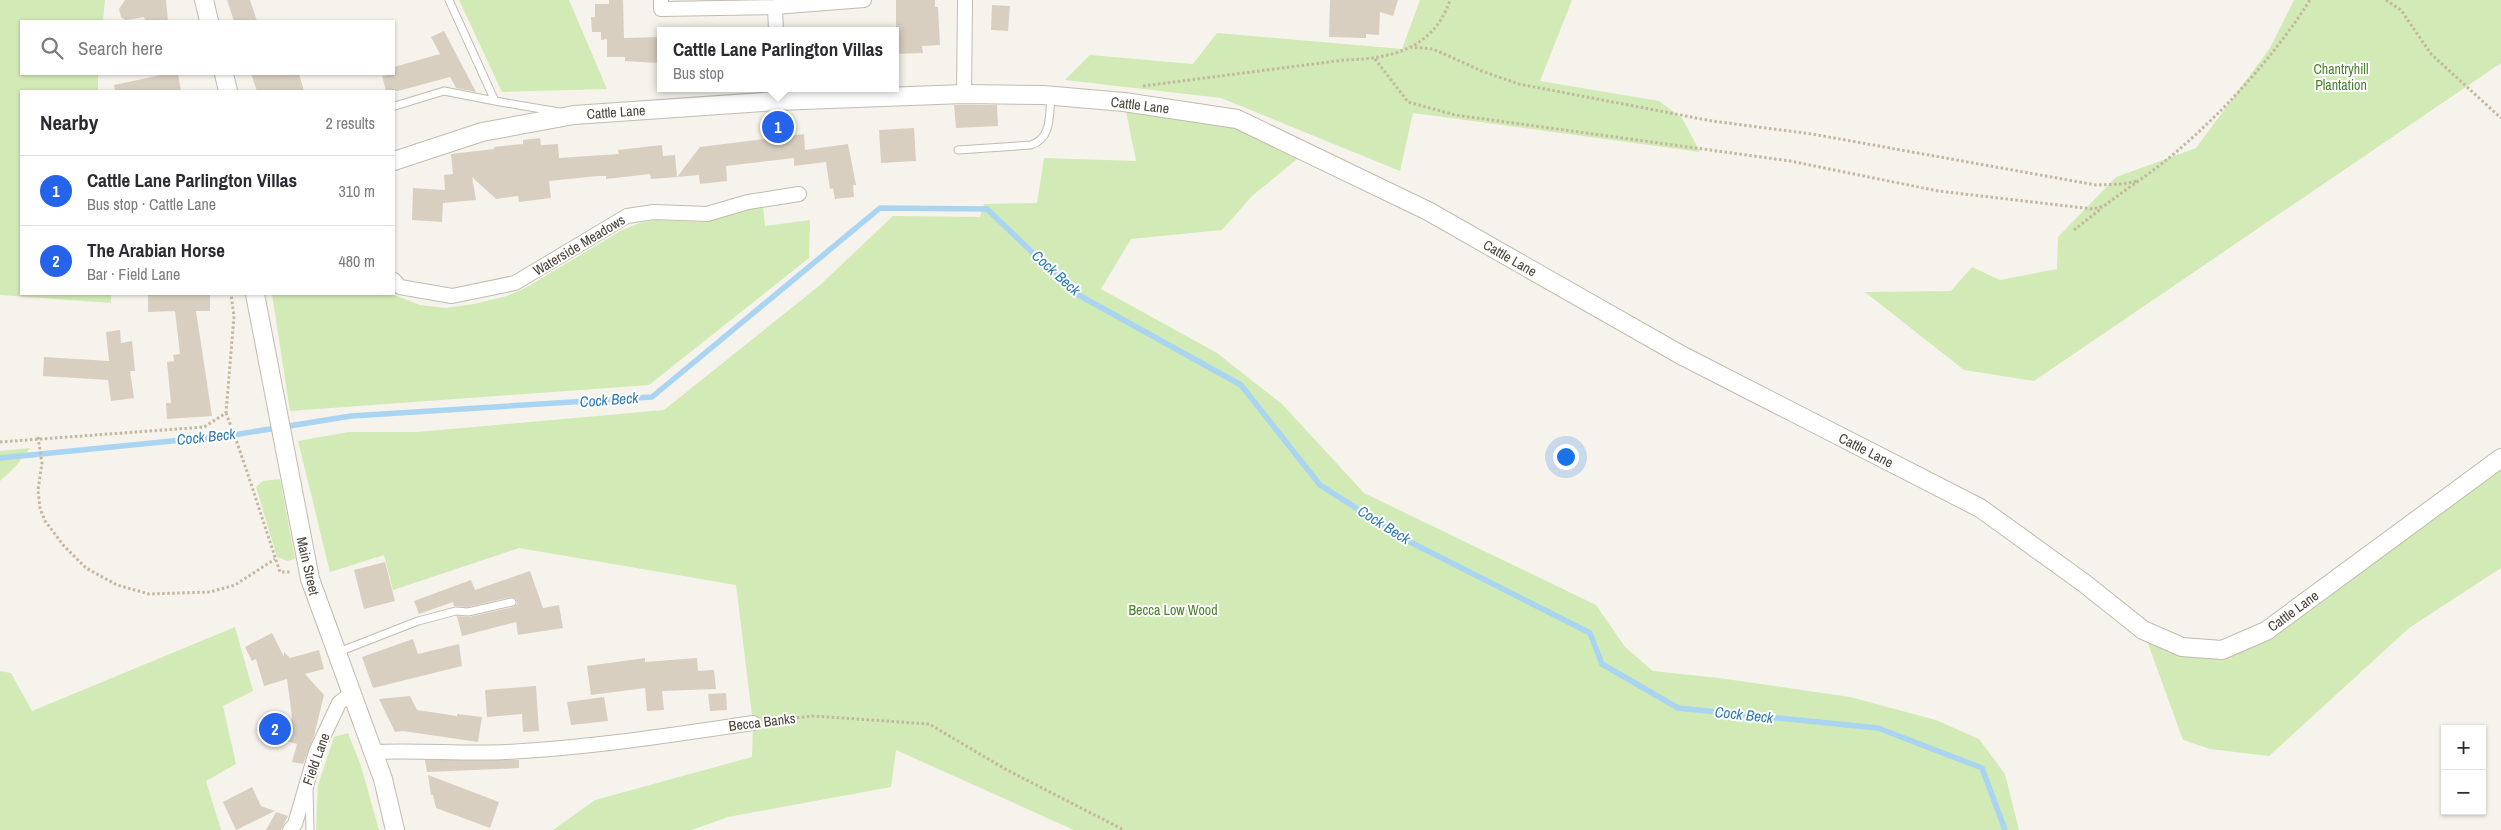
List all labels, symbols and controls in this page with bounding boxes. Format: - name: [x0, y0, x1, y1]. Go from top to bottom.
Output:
- search box: [20, 20, 395, 75]
- popup: [657, 27, 899, 92]
- icon: search: [38, 34, 66, 62]
- text: Search here: [78, 35, 163, 61]
- text: Cattle Lane Parlington Villas: [673, 36, 883, 62]
- park label: Chantryhill Plantation: [2314, 60, 2368, 94]
- text: Bus stop: [673, 62, 724, 84]
- street label: Cattle Lane: [1110, 92, 1170, 118]
- street label: Cattle Lane: [586, 101, 646, 123]
- text: Nearby: [40, 108, 98, 137]
- pin: 1: [762, 108, 794, 146]
- text: 2 results: [325, 112, 375, 134]
- text: Cattle Lane Parlington Villas: [87, 167, 297, 193]
- text: 1: [52, 180, 60, 202]
- text: 310 m: [339, 180, 375, 202]
- text: Bus stop · Cattle Lane: [87, 193, 216, 215]
- street label: Waterside Meadows: [530, 210, 629, 280]
- street label: Cattle Lane: [1480, 236, 1540, 280]
- text: The Arabian Horse: [87, 237, 225, 263]
- water label: Cock Beck: [1027, 245, 1086, 301]
- text: 2: [52, 250, 60, 272]
- text: 480 m: [339, 250, 375, 272]
- text: Bar · Field Lane: [87, 263, 180, 285]
- water label: Cock Beck: [579, 387, 640, 412]
- water label: Cock Beck: [176, 423, 237, 450]
- street label: Cattle Lane: [1836, 429, 1896, 471]
- your location: [1553, 444, 1579, 470]
- water label: Cock Beck: [1354, 500, 1415, 550]
- street label: Main Street: [293, 535, 323, 597]
- street label: Cattle Lane: [2264, 586, 2322, 636]
- park label: Becca Low Wood: [1128, 601, 1218, 619]
- water label: Cock Beck: [1714, 701, 1775, 728]
- street label: Becca Banks: [728, 709, 797, 735]
- pin: 2: [259, 710, 291, 748]
- map controls: [2441, 725, 2486, 815]
- button: +: [2441, 725, 2486, 770]
- street label: Field Lane: [298, 730, 334, 788]
- button: −: [2441, 770, 2486, 815]

